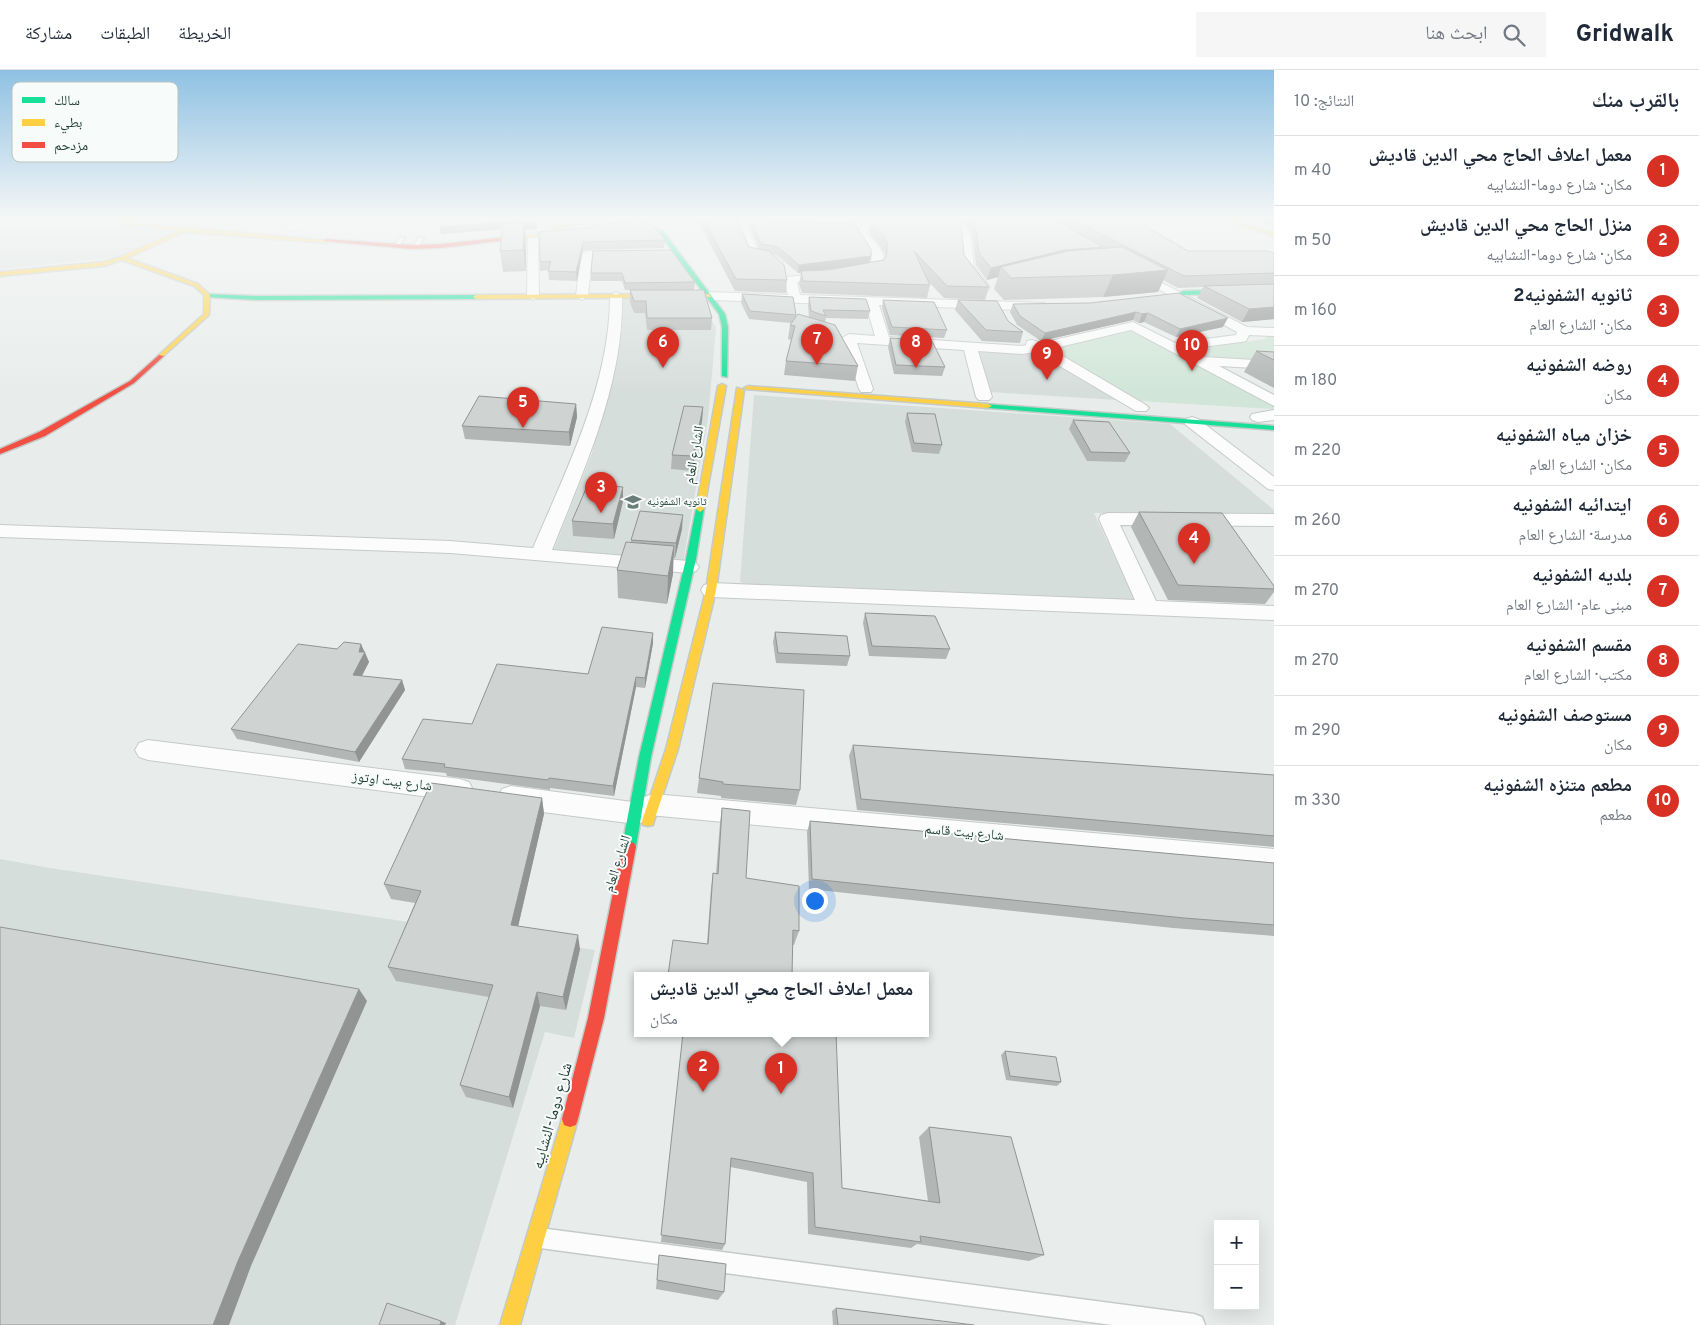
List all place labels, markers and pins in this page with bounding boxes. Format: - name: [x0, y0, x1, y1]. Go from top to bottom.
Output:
- pin: 7: [801, 324, 833, 365]
- pin: 6: [647, 327, 679, 368]
- pin: 8: [900, 327, 932, 368]
- pin: 10: [1176, 330, 1208, 371]
- pin: 9: [1031, 339, 1063, 380]
- pin: 5: [507, 387, 539, 428]
- pin: 3: [585, 472, 617, 513]
- school or university icon: ثانويه الشفونيه: [623, 492, 643, 512]
- place label: ثانويه الشفونيه: [647, 495, 707, 509]
- pin: 4: [1178, 523, 1210, 564]
- pin: 2: [687, 1051, 719, 1092]
- pin: 1: [765, 1053, 797, 1094]

